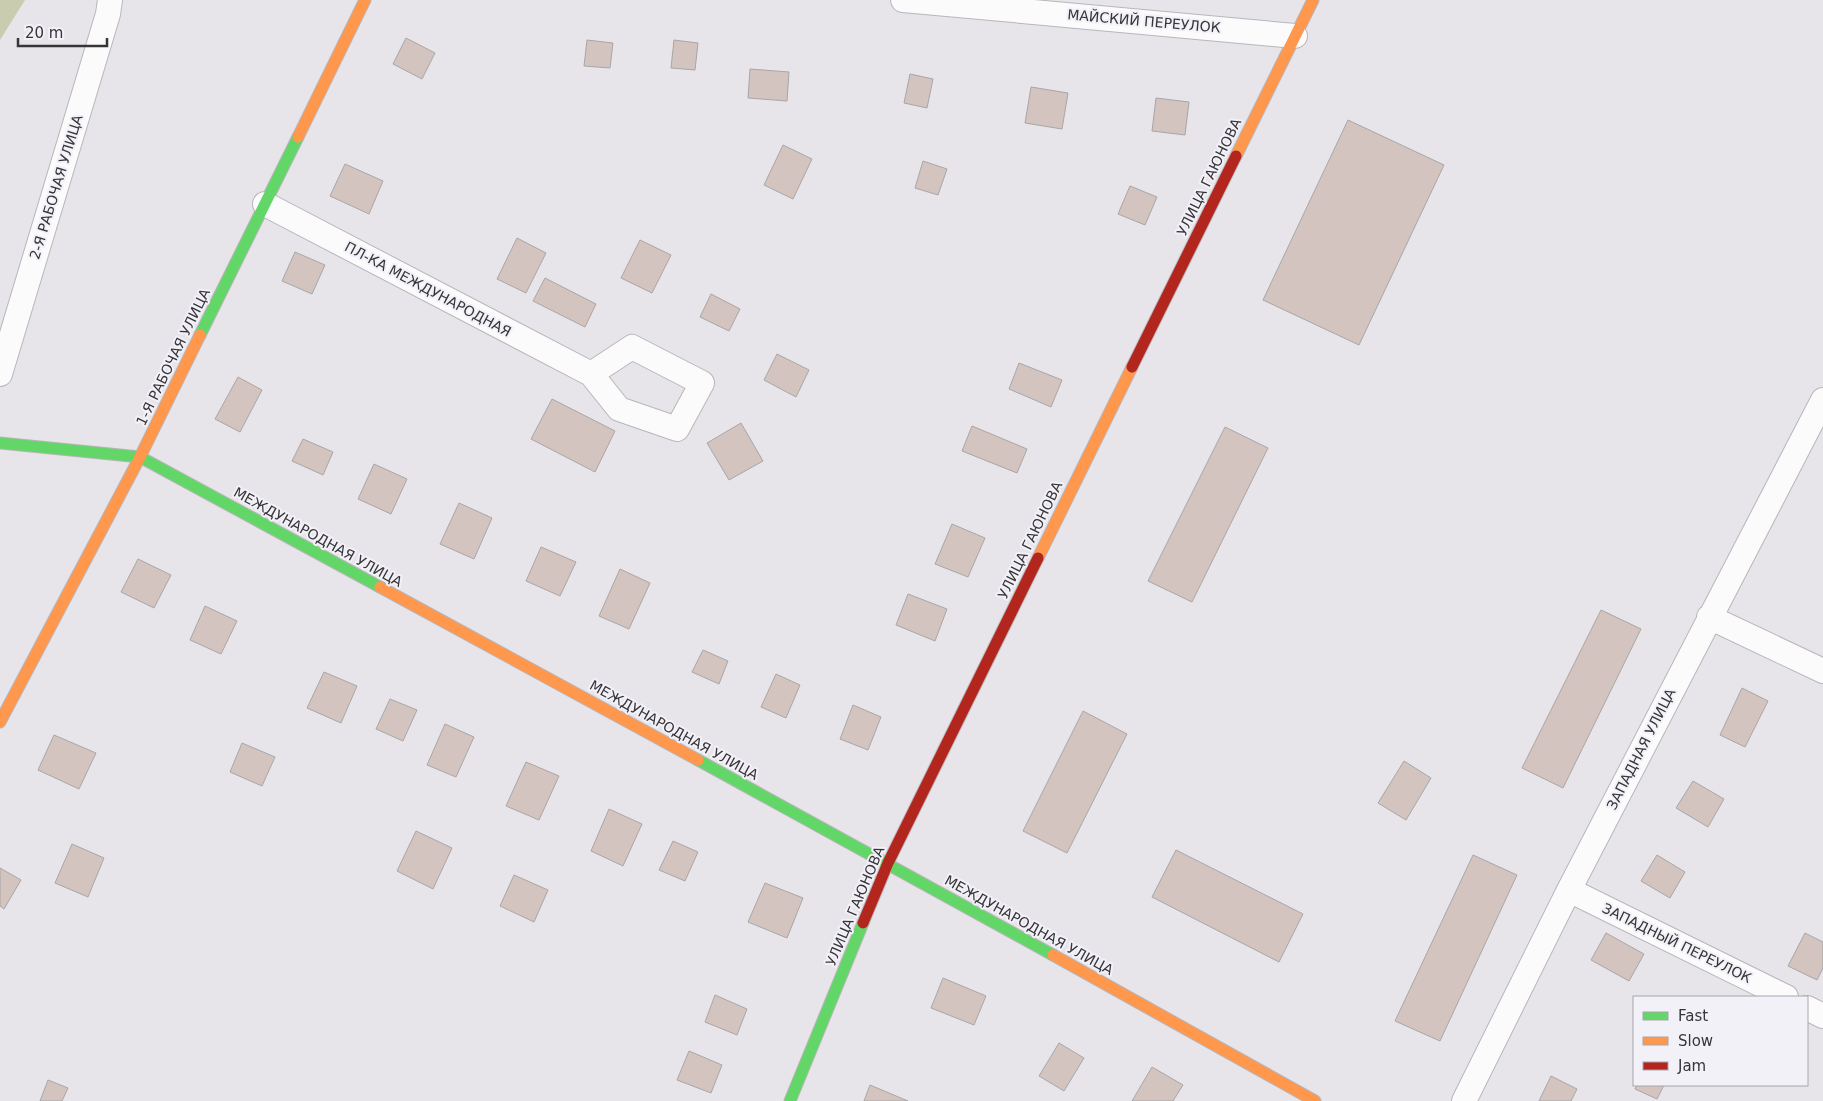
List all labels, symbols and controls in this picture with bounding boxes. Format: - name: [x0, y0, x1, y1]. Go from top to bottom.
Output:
- street label: МАЙСКИЙ ПЕРЕУЛОК: [1067, 5, 1222, 36]
- scale bar: [18, 15, 106, 47]
- text: 20 m: [25, 24, 63, 42]
- street label: 2-Я РАБОЧАЯ УЛИЦА: [26, 112, 86, 261]
- street label: УЛИЦА ГАЮНОВА: [1174, 115, 1245, 238]
- street label: ПЛ-КА МЕЖДУНАРОДНАЯ: [342, 238, 514, 340]
- street label: 1-Я РАБОЧАЯ УЛИЦА: [133, 286, 213, 428]
- street label: УЛИЦА ГАЮНОВА: [995, 478, 1066, 601]
- street label: МЕЖДУНАРОДНАЯ УЛИЦА: [231, 484, 405, 590]
- street label: МЕЖДУНАРОДНАЯ УЛИЦА: [587, 677, 761, 783]
- street label: ЗАПАДНАЯ УЛИЦА: [1603, 685, 1679, 812]
- street label: УЛИЦА ГАЮНОВА: [823, 843, 888, 968]
- street label: МЕЖДУНАРОДНАЯ УЛИЦА: [942, 872, 1116, 978]
- street label: ЗАПАДНЫЙ ПЕРЕУЛОК: [1600, 899, 1755, 986]
- legend: [1633, 996, 1808, 1086]
- text: Fast: [1678, 1007, 1708, 1025]
- text: Slow: [1678, 1032, 1713, 1050]
- text: Jam: [1677, 1057, 1706, 1075]

